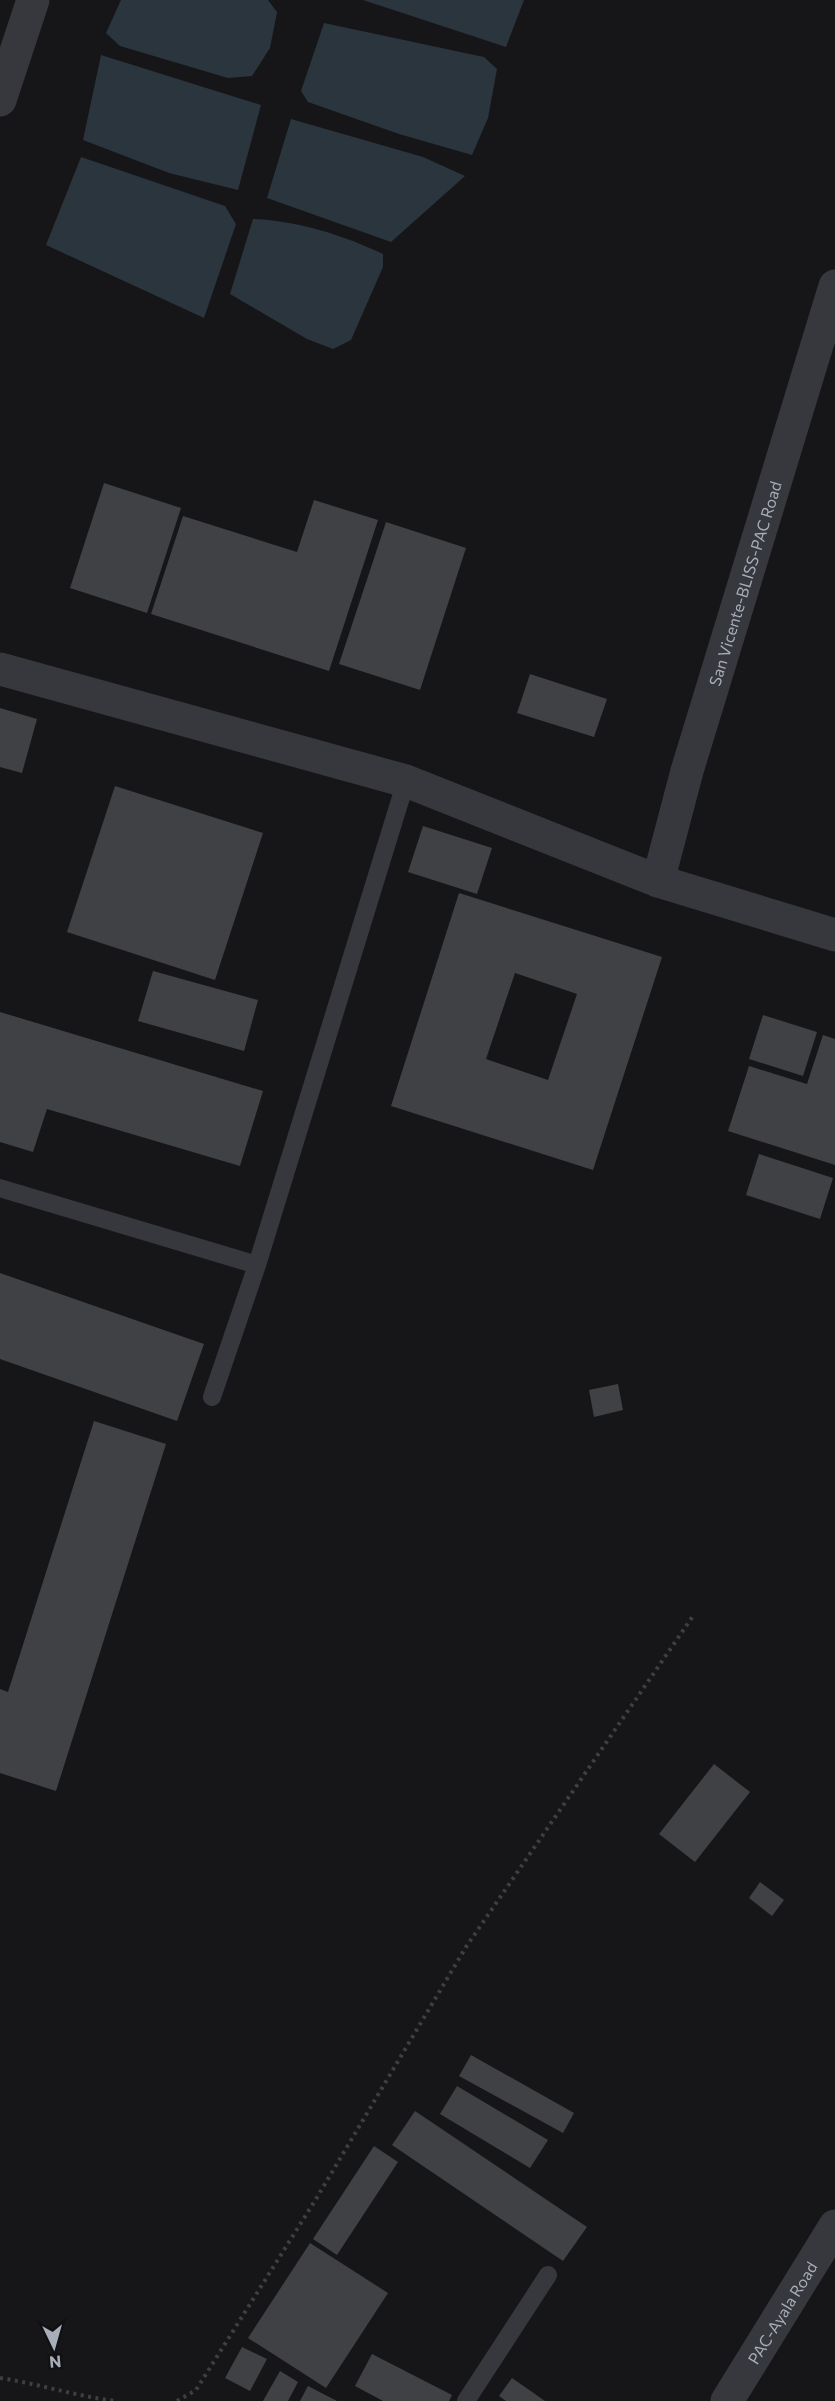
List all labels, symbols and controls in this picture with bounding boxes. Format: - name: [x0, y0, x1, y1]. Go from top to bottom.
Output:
- street label: San Vicente-BLISS-PAC Road: [704, 479, 784, 688]
- street label: PAC-Ayala Road: [743, 2258, 820, 2367]
- north arrow: [24, 2317, 84, 2377]
- text: N: [49, 2352, 62, 2372]

